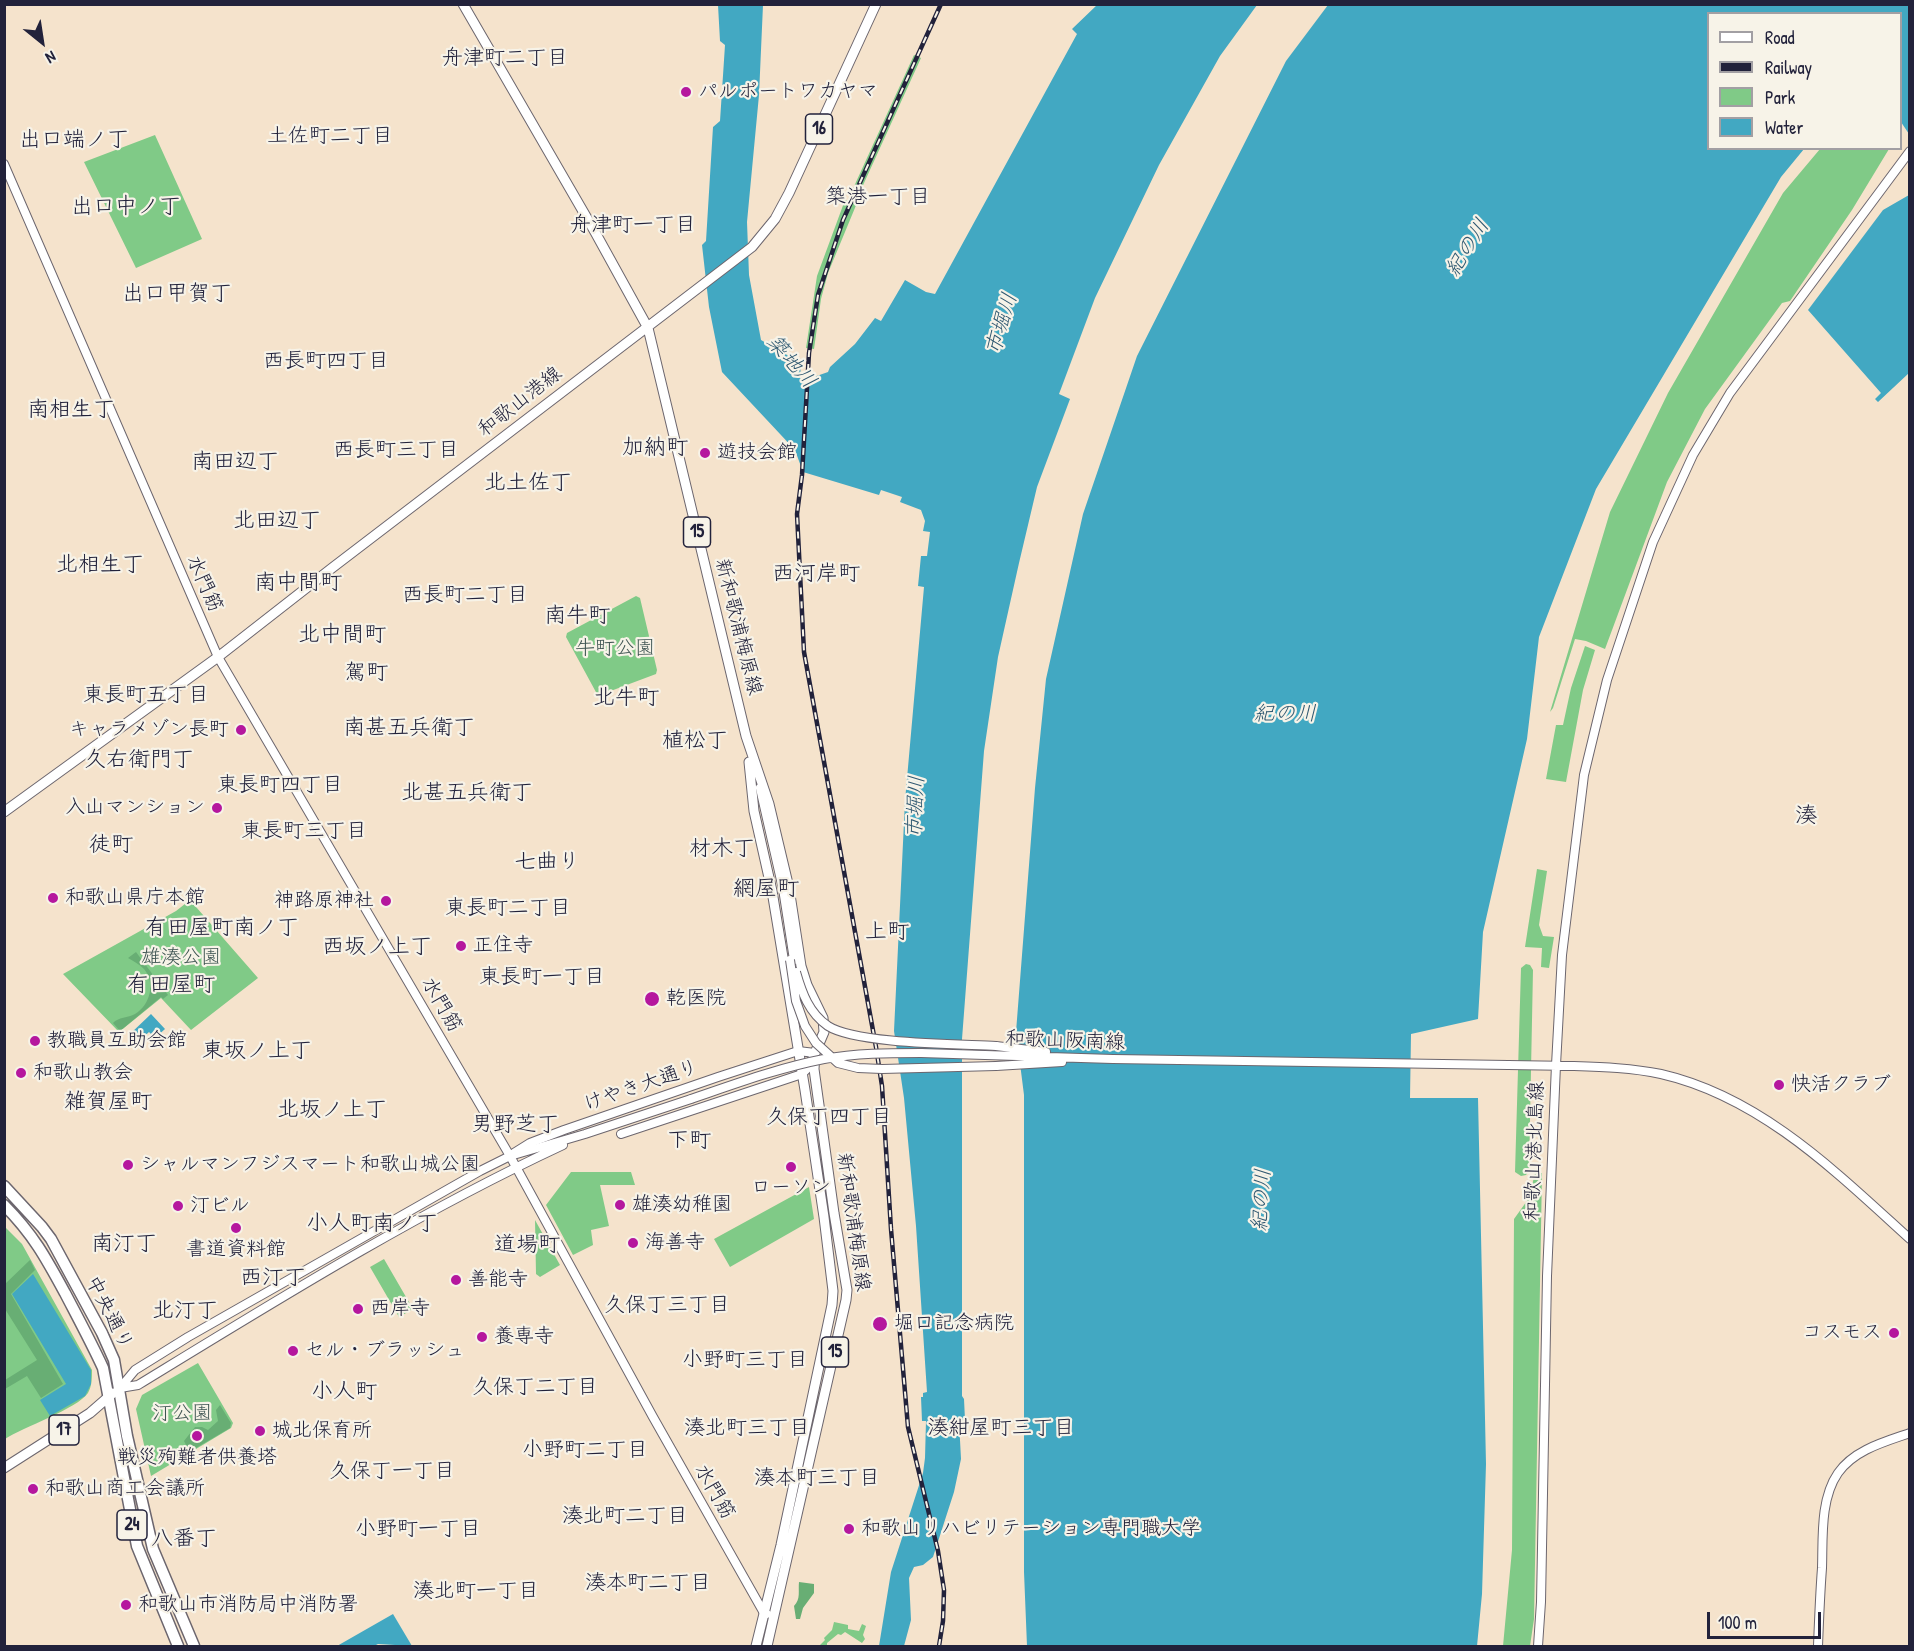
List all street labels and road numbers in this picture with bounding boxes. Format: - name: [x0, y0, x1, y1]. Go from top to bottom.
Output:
- road number: 16: [806, 114, 832, 144]
- street label: 和歌山港線: [473, 362, 567, 442]
- road number: 15: [684, 517, 710, 547]
- street label: 水門筋: [181, 552, 227, 616]
- street label: 新和歌浦梅原線: [709, 556, 767, 698]
- street label: 水門筋: [416, 973, 466, 1037]
- street label: 和歌山阪南線: [1005, 1027, 1125, 1055]
- street label: けやき大通り: [580, 1055, 702, 1117]
- street label: 和歌山港北島線: [1521, 1081, 1549, 1221]
- street label: 新和歌浦梅原線: [831, 1151, 875, 1293]
- street label: 中央通り: [80, 1272, 138, 1354]
- road number: 15: [822, 1337, 848, 1367]
- road number: 17: [49, 1415, 79, 1445]
- street label: 水門筋: [689, 1460, 739, 1524]
- road number: 24: [117, 1510, 147, 1540]

